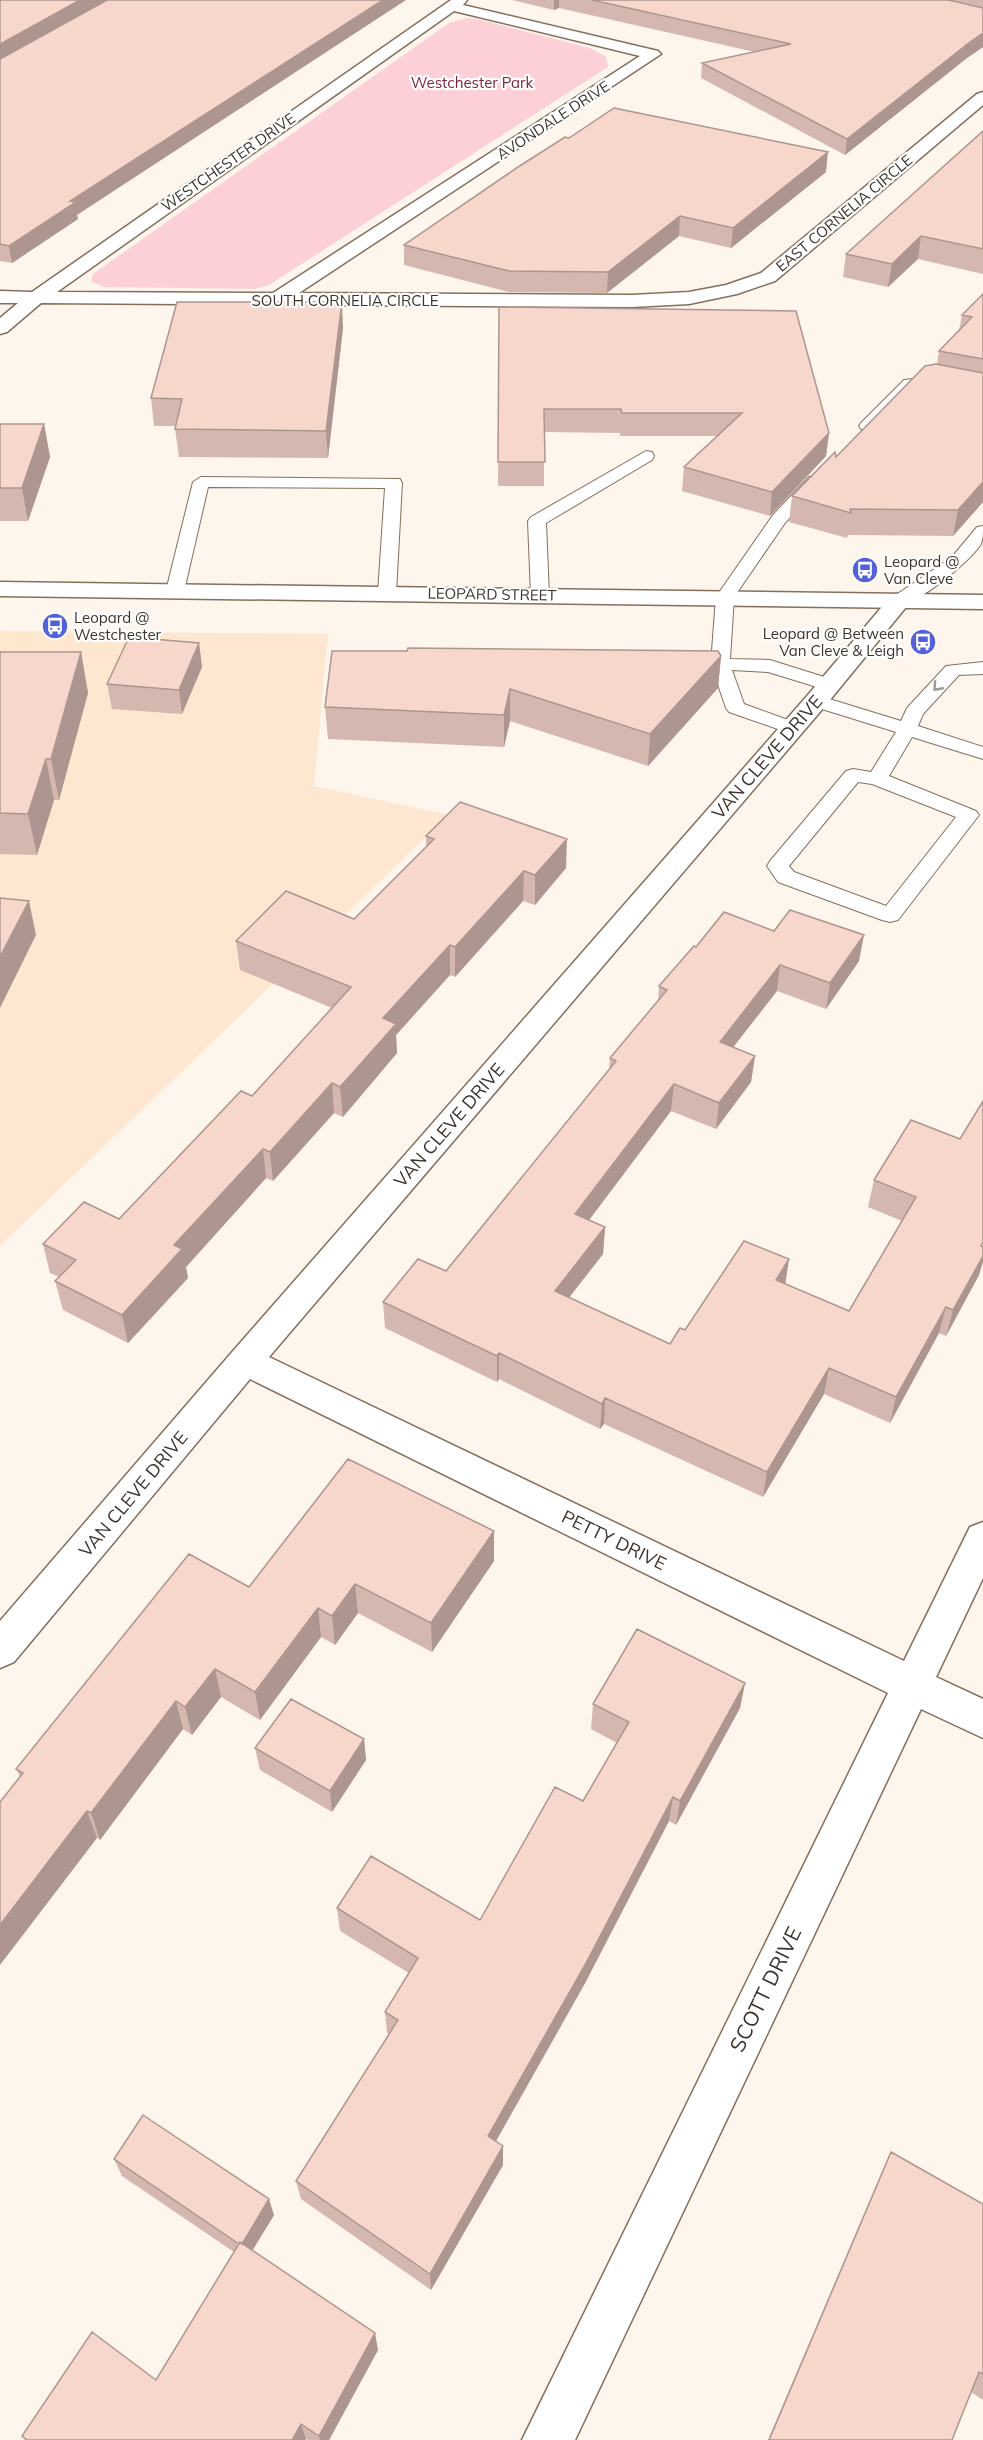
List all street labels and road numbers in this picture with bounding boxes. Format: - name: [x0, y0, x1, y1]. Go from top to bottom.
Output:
- street label: AVONDALE DRIVE: [493, 76, 613, 164]
- street label: WESTCHESTER DRIVE: [157, 108, 299, 215]
- street label: EAST CORNELIA CIRCLE: [772, 150, 916, 276]
- street label: SOUTH CORNELIA CIRCLE: [252, 291, 439, 310]
- street label: LEOPARD STREET: [427, 583, 557, 605]
- street label: VAN CLEVE DRIVE: [707, 690, 827, 824]
- street label: VAN CLEVE DRIVE: [389, 1058, 509, 1192]
- street label: VAN CLEVE DRIVE: [74, 1426, 192, 1562]
- street label: PETTY DRIVE: [558, 1505, 670, 1575]
- street label: SCOTT DRIVE: [723, 1922, 807, 2056]

